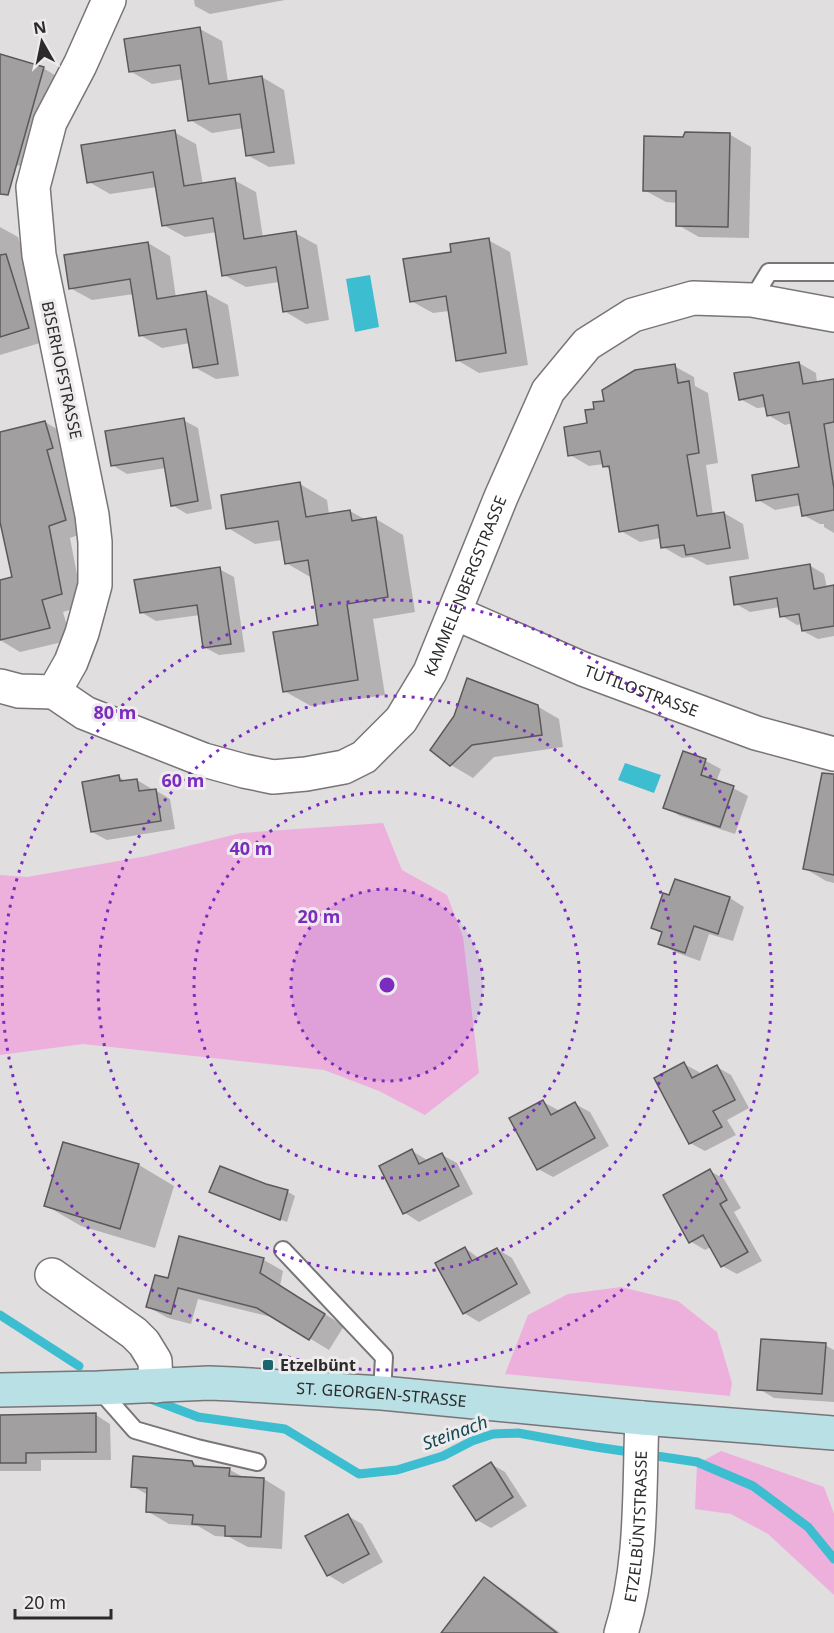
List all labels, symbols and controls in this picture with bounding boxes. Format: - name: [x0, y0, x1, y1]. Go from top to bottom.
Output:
- north arrow: [12, 12, 72, 72]
- text: N: [32, 15, 48, 39]
- street label: BISERHOFSTRASSE: [37, 299, 87, 441]
- street label: KAMMELENBERGSTRASSE: [419, 492, 511, 679]
- street label: TUTILOSTRASSE: [581, 659, 701, 722]
- text: 80 m: [94, 700, 136, 724]
- text: 60 m: [162, 768, 204, 792]
- text: 40 m: [230, 836, 272, 860]
- text: 20 m: [298, 904, 340, 928]
- centre of rings: [377, 975, 397, 995]
- place label: Etzelbünt: [280, 1354, 356, 1376]
- marker: Etzelbünt: [261, 1358, 275, 1372]
- street label: ST. GEORGEN-STRASSE: [296, 1377, 467, 1412]
- water label: Steinach: [419, 1409, 491, 1455]
- street label: ETZELBÜNTSTRASSE: [618, 1450, 652, 1604]
- scale bar: [15, 1582, 111, 1620]
- text: 20 m: [24, 1590, 66, 1614]

